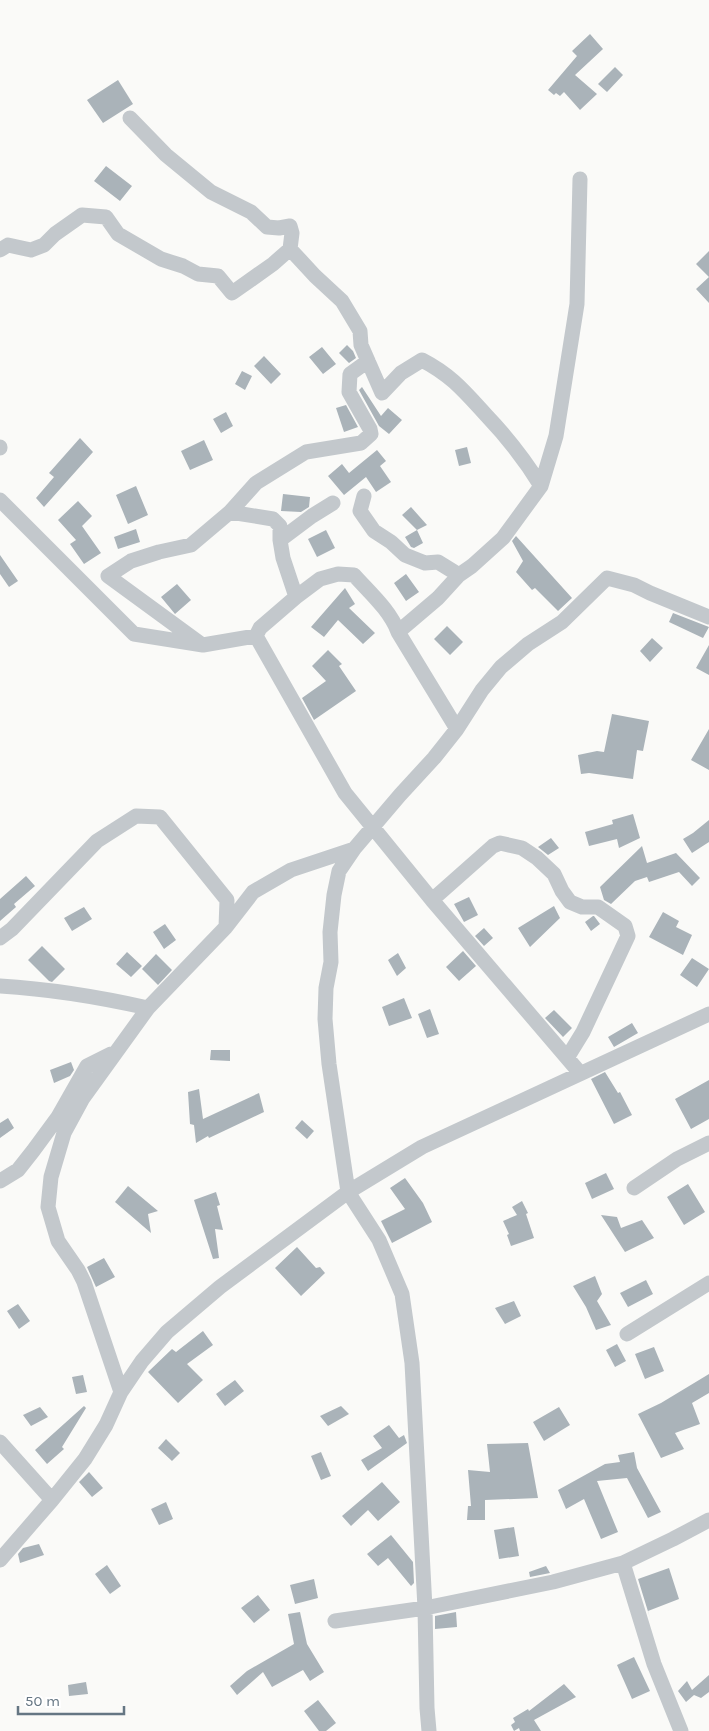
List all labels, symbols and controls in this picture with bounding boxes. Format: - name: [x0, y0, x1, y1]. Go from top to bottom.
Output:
- scale bar: [18, 1684, 124, 1716]
- text: 50 m: [25, 1692, 60, 1710]

